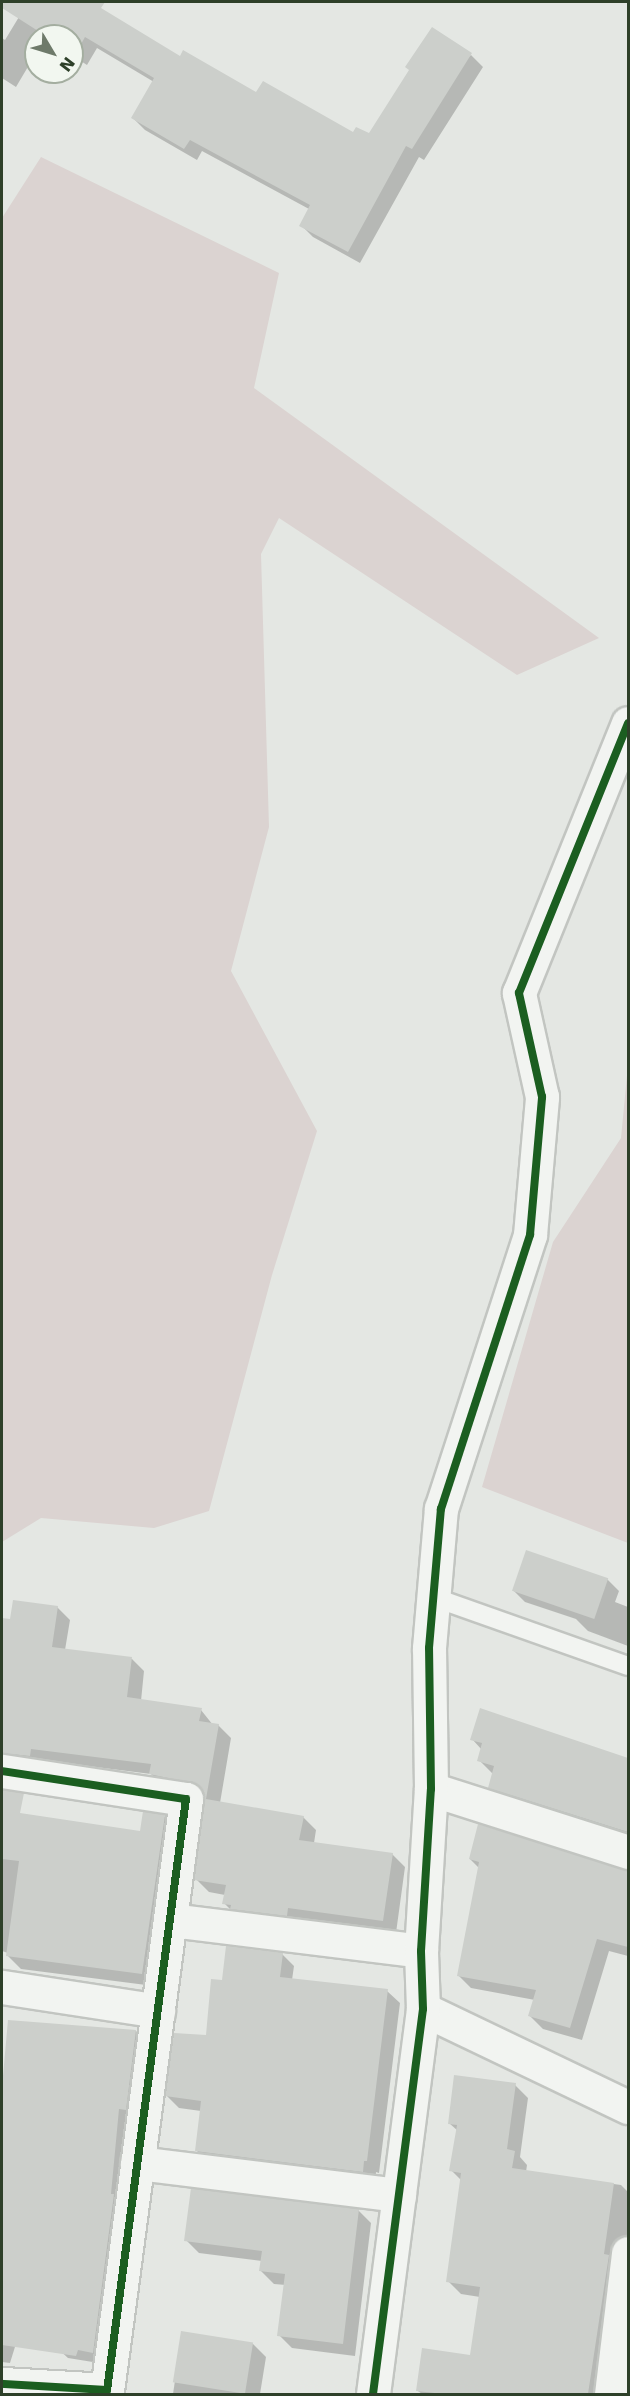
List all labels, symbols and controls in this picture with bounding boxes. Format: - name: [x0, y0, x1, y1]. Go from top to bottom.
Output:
- north arrow: [24, 24, 84, 84]
- text: N: [55, 53, 79, 75]

